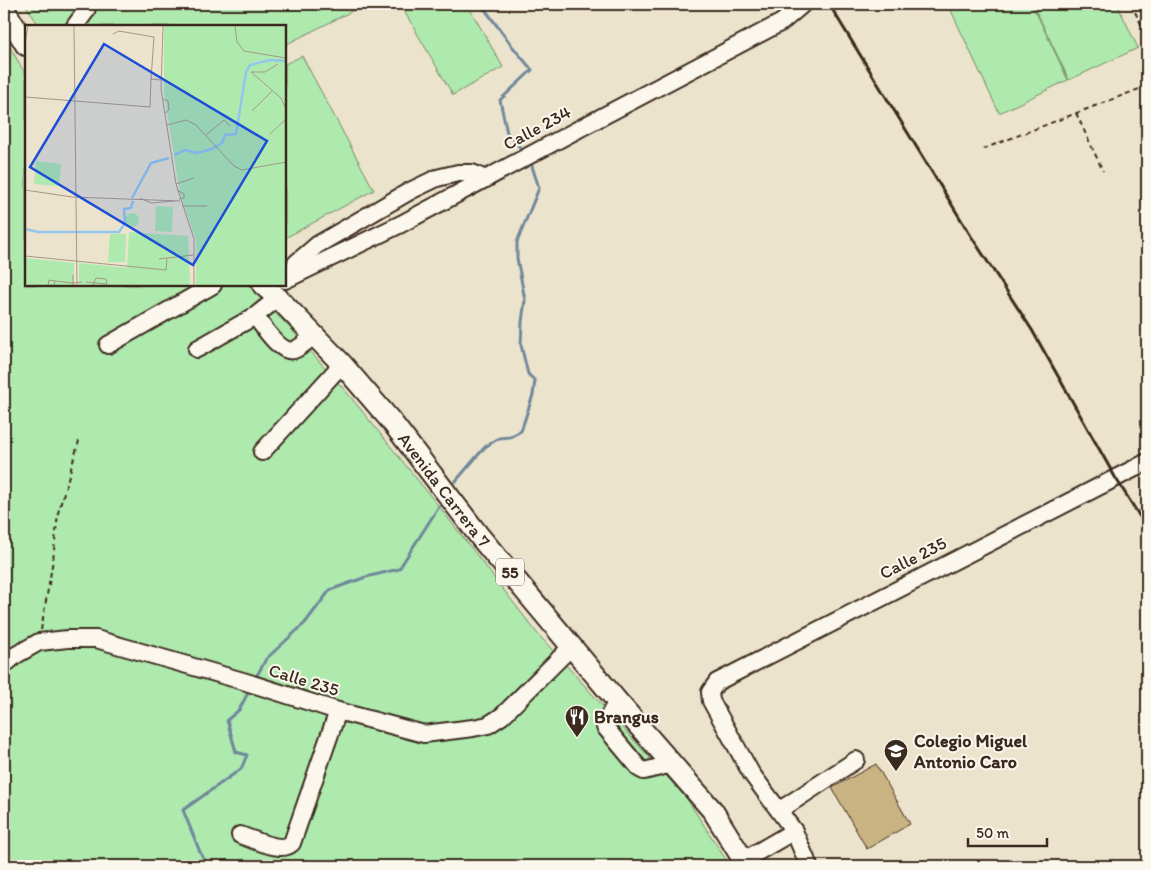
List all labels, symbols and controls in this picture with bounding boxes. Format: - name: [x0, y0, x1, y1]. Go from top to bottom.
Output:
- inset map: [25, 25, 286, 286]
- street label: Calle 234: [499, 101, 575, 155]
- street label: Avenida Carrera 7: [393, 428, 495, 552]
- street label: Calle 235: [876, 532, 950, 584]
- road number: 55: [496, 558, 524, 586]
- street label: Calle 235: [266, 659, 342, 701]
- restaurant icon: Brangus: [564, 704, 590, 738]
- place label: Brangus: [594, 706, 659, 728]
- place label: Colegio Miguel Antonio Caro: [913, 730, 1028, 773]
- school or university icon: Colegio Miguel Antonio Caro: [883, 738, 909, 772]
- scale bar: [968, 815, 1047, 847]
- text: 50 m: [976, 824, 1009, 842]

